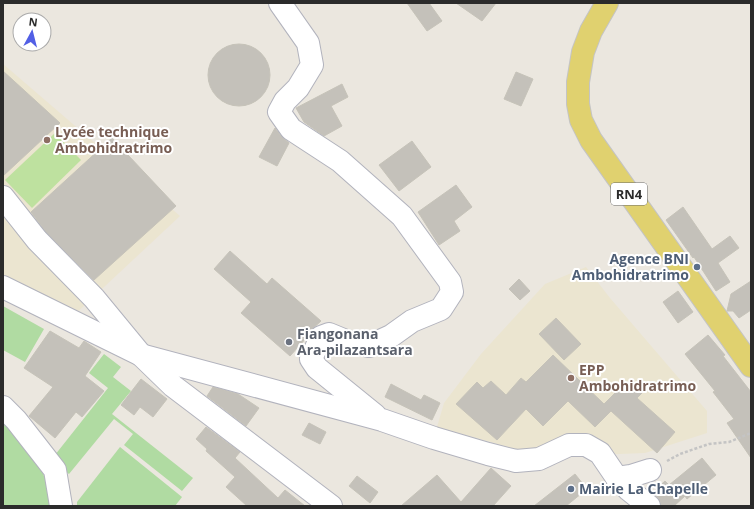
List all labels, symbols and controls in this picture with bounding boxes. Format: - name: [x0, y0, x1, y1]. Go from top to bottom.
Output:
- north arrow: [12, 12, 52, 52]
- text: N: [28, 14, 39, 30]
- place label: Lycée technique Ambohidratrimo: [55, 122, 173, 157]
- marker: Lycée technique Ambohidratrimo: [42, 135, 52, 145]
- road number: RN4: [611, 183, 647, 205]
- place label: Agence BNI Ambohidratrimo: [572, 249, 689, 284]
- marker: Agence BNI Ambohidratrimo: [692, 262, 702, 272]
- place label: Fiangonana Ara-pilazantsara: [297, 324, 413, 359]
- marker: Fiangonana Ara-pilazantsara: [284, 337, 294, 347]
- place label: EPP Ambohidratrimo: [579, 360, 697, 395]
- marker: EPP Ambohidratrimo: [566, 373, 576, 383]
- place label: Mairie La Chapelle: [579, 479, 708, 498]
- marker: Mairie La Chapelle: [566, 484, 576, 494]

